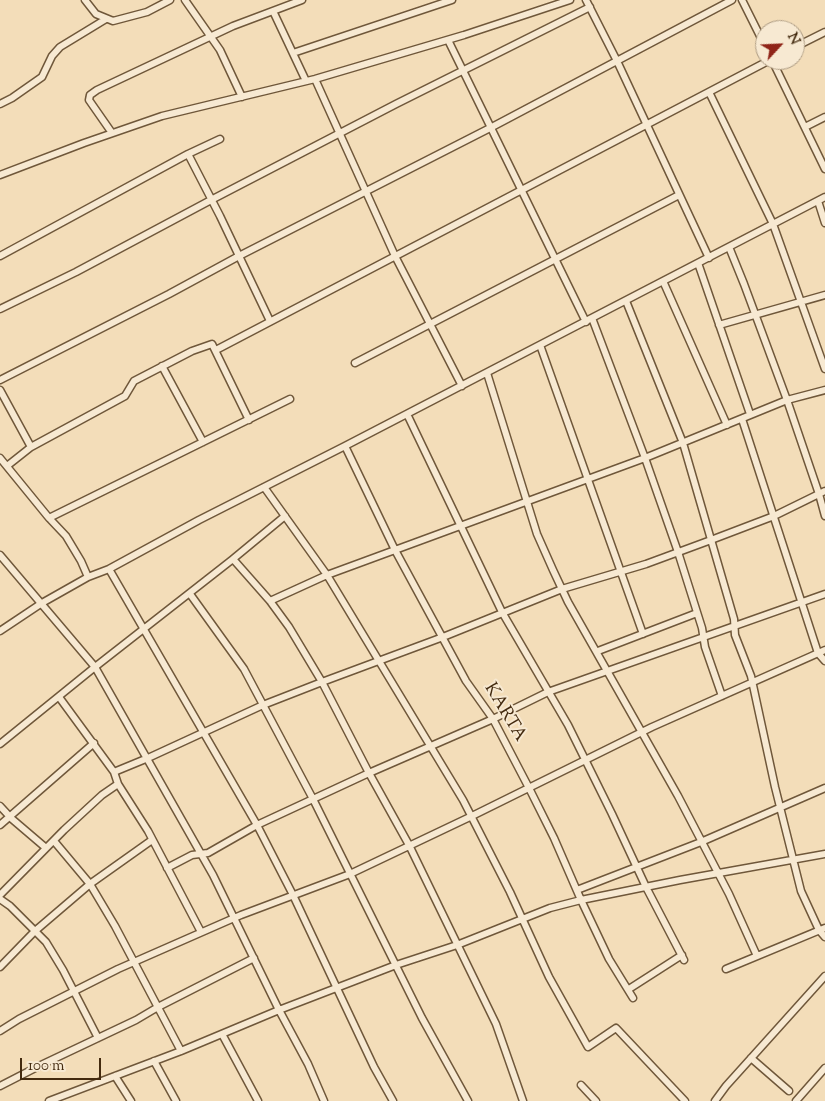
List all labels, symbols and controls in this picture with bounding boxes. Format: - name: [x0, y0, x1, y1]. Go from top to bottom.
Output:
- north arrow: [755, 20, 805, 70]
- text: N: [781, 30, 804, 48]
- street label: KARTA: [478, 680, 530, 746]
- scale bar: [22, 1048, 104, 1080]
- text: 100 m: [28, 1056, 64, 1077]

